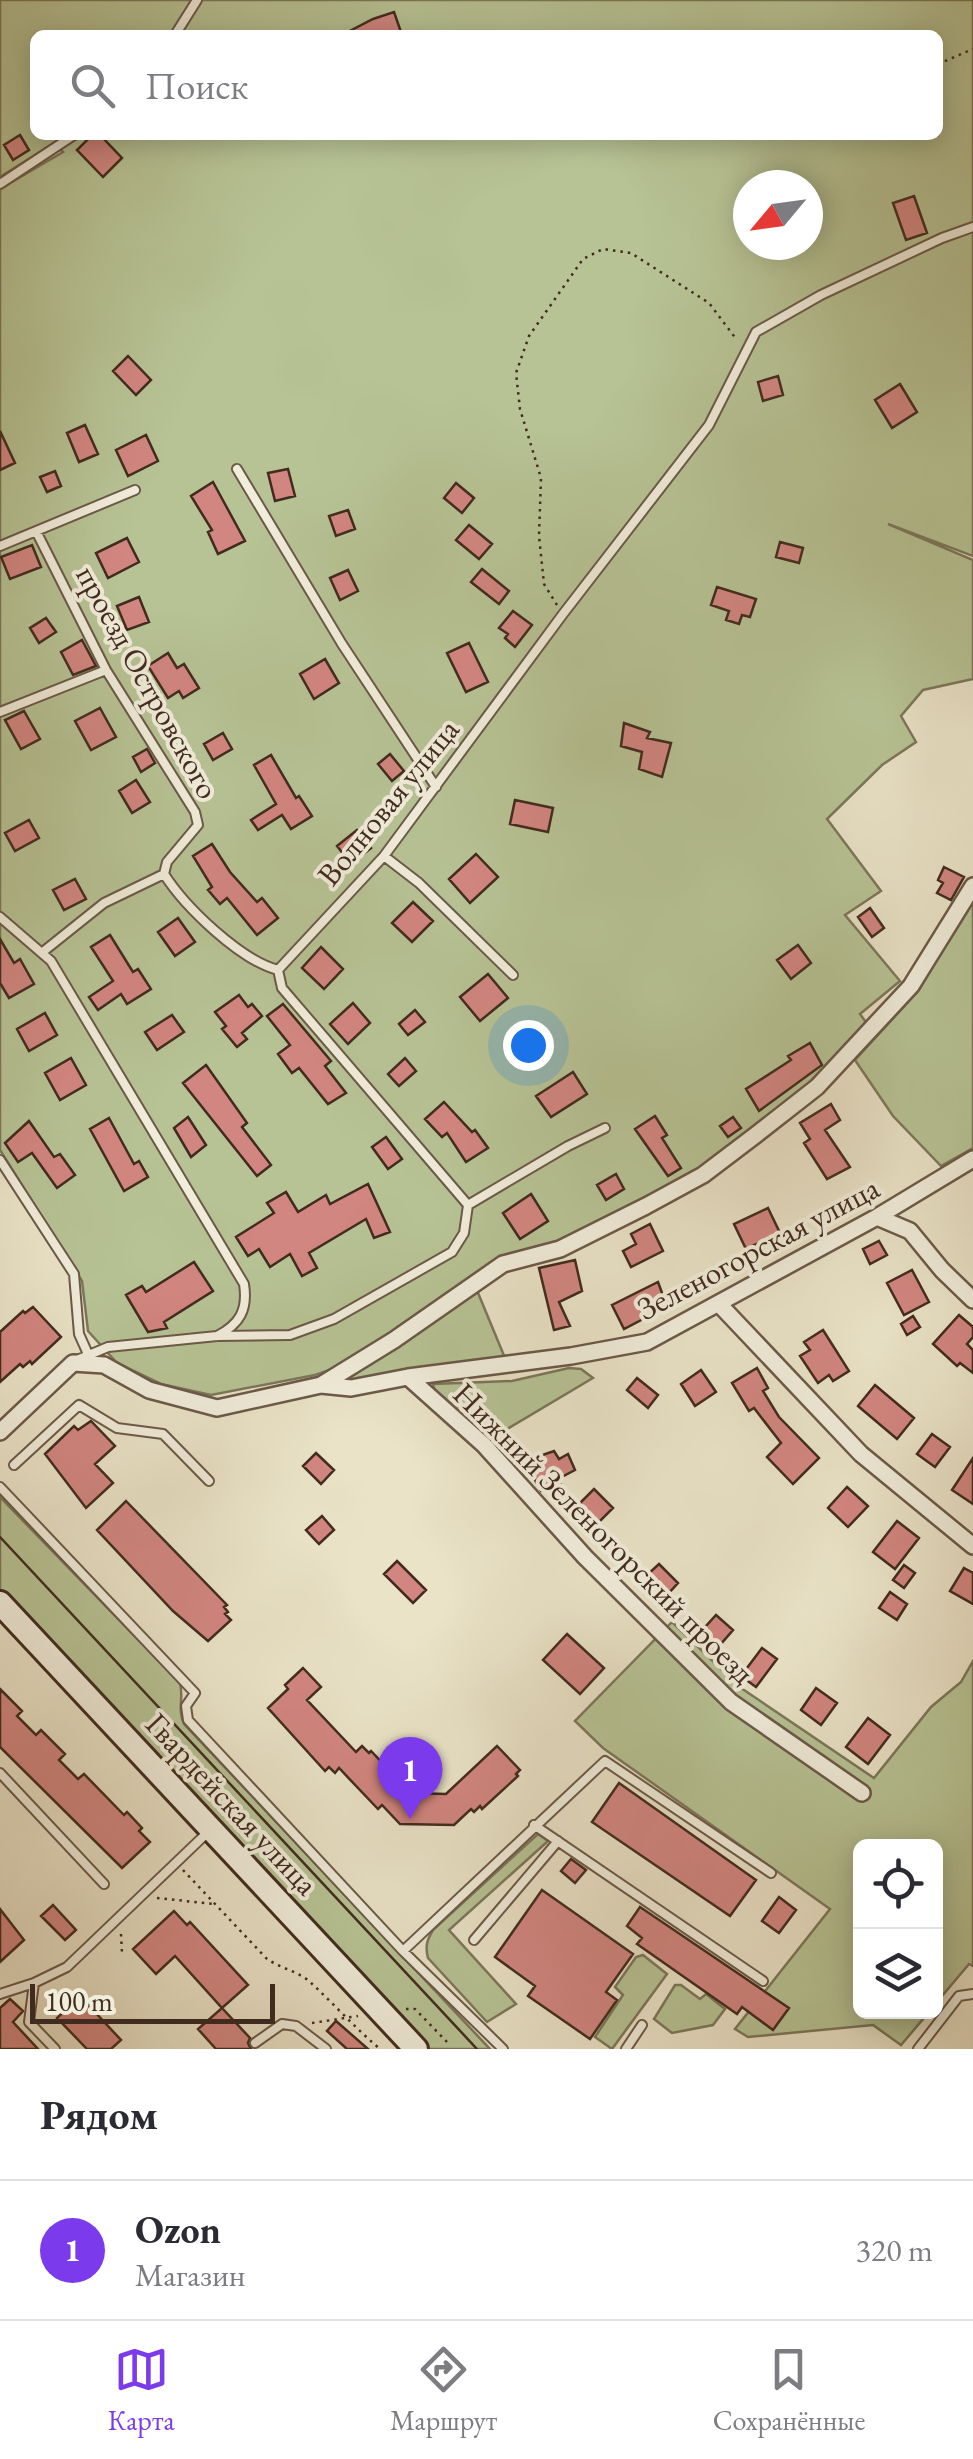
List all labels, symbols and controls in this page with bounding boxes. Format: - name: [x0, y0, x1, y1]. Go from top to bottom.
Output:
- search box: [30, 30, 943, 140]
- icon: search: [65, 58, 120, 113]
- text: Поиск: [145, 61, 248, 110]
- north arrow: [733, 170, 823, 260]
- street label: проезд Островского: [66, 558, 230, 806]
- street label: Волновая улица: [308, 710, 468, 894]
- your location: [503, 1020, 554, 1071]
- street label: Зеленогорская улица: [630, 1166, 887, 1330]
- street label: Нижний Зеленогорский проезд: [444, 1373, 764, 1693]
- street label: Гвардейская улица: [137, 1704, 328, 1904]
- pin: 1: [378, 1736, 442, 1819]
- map controls: [853, 1839, 943, 2019]
- button: locate: [853, 1839, 943, 1929]
- button: layers: [853, 1929, 943, 2019]
- scale bar: [30, 1979, 275, 2024]
- text: 100 m: [45, 1983, 113, 2019]
- text: Рядом: [40, 2087, 158, 2142]
- text: Ozon: [135, 2205, 221, 2254]
- text: 1: [64, 2229, 81, 2271]
- text: 320 m: [856, 2229, 933, 2271]
- text: Магазин: [135, 2254, 246, 2296]
- tab: Карта: [108, 2342, 175, 2438]
- tab: Маршрут: [390, 2342, 497, 2438]
- tab: Сохранённые: [713, 2342, 865, 2438]

